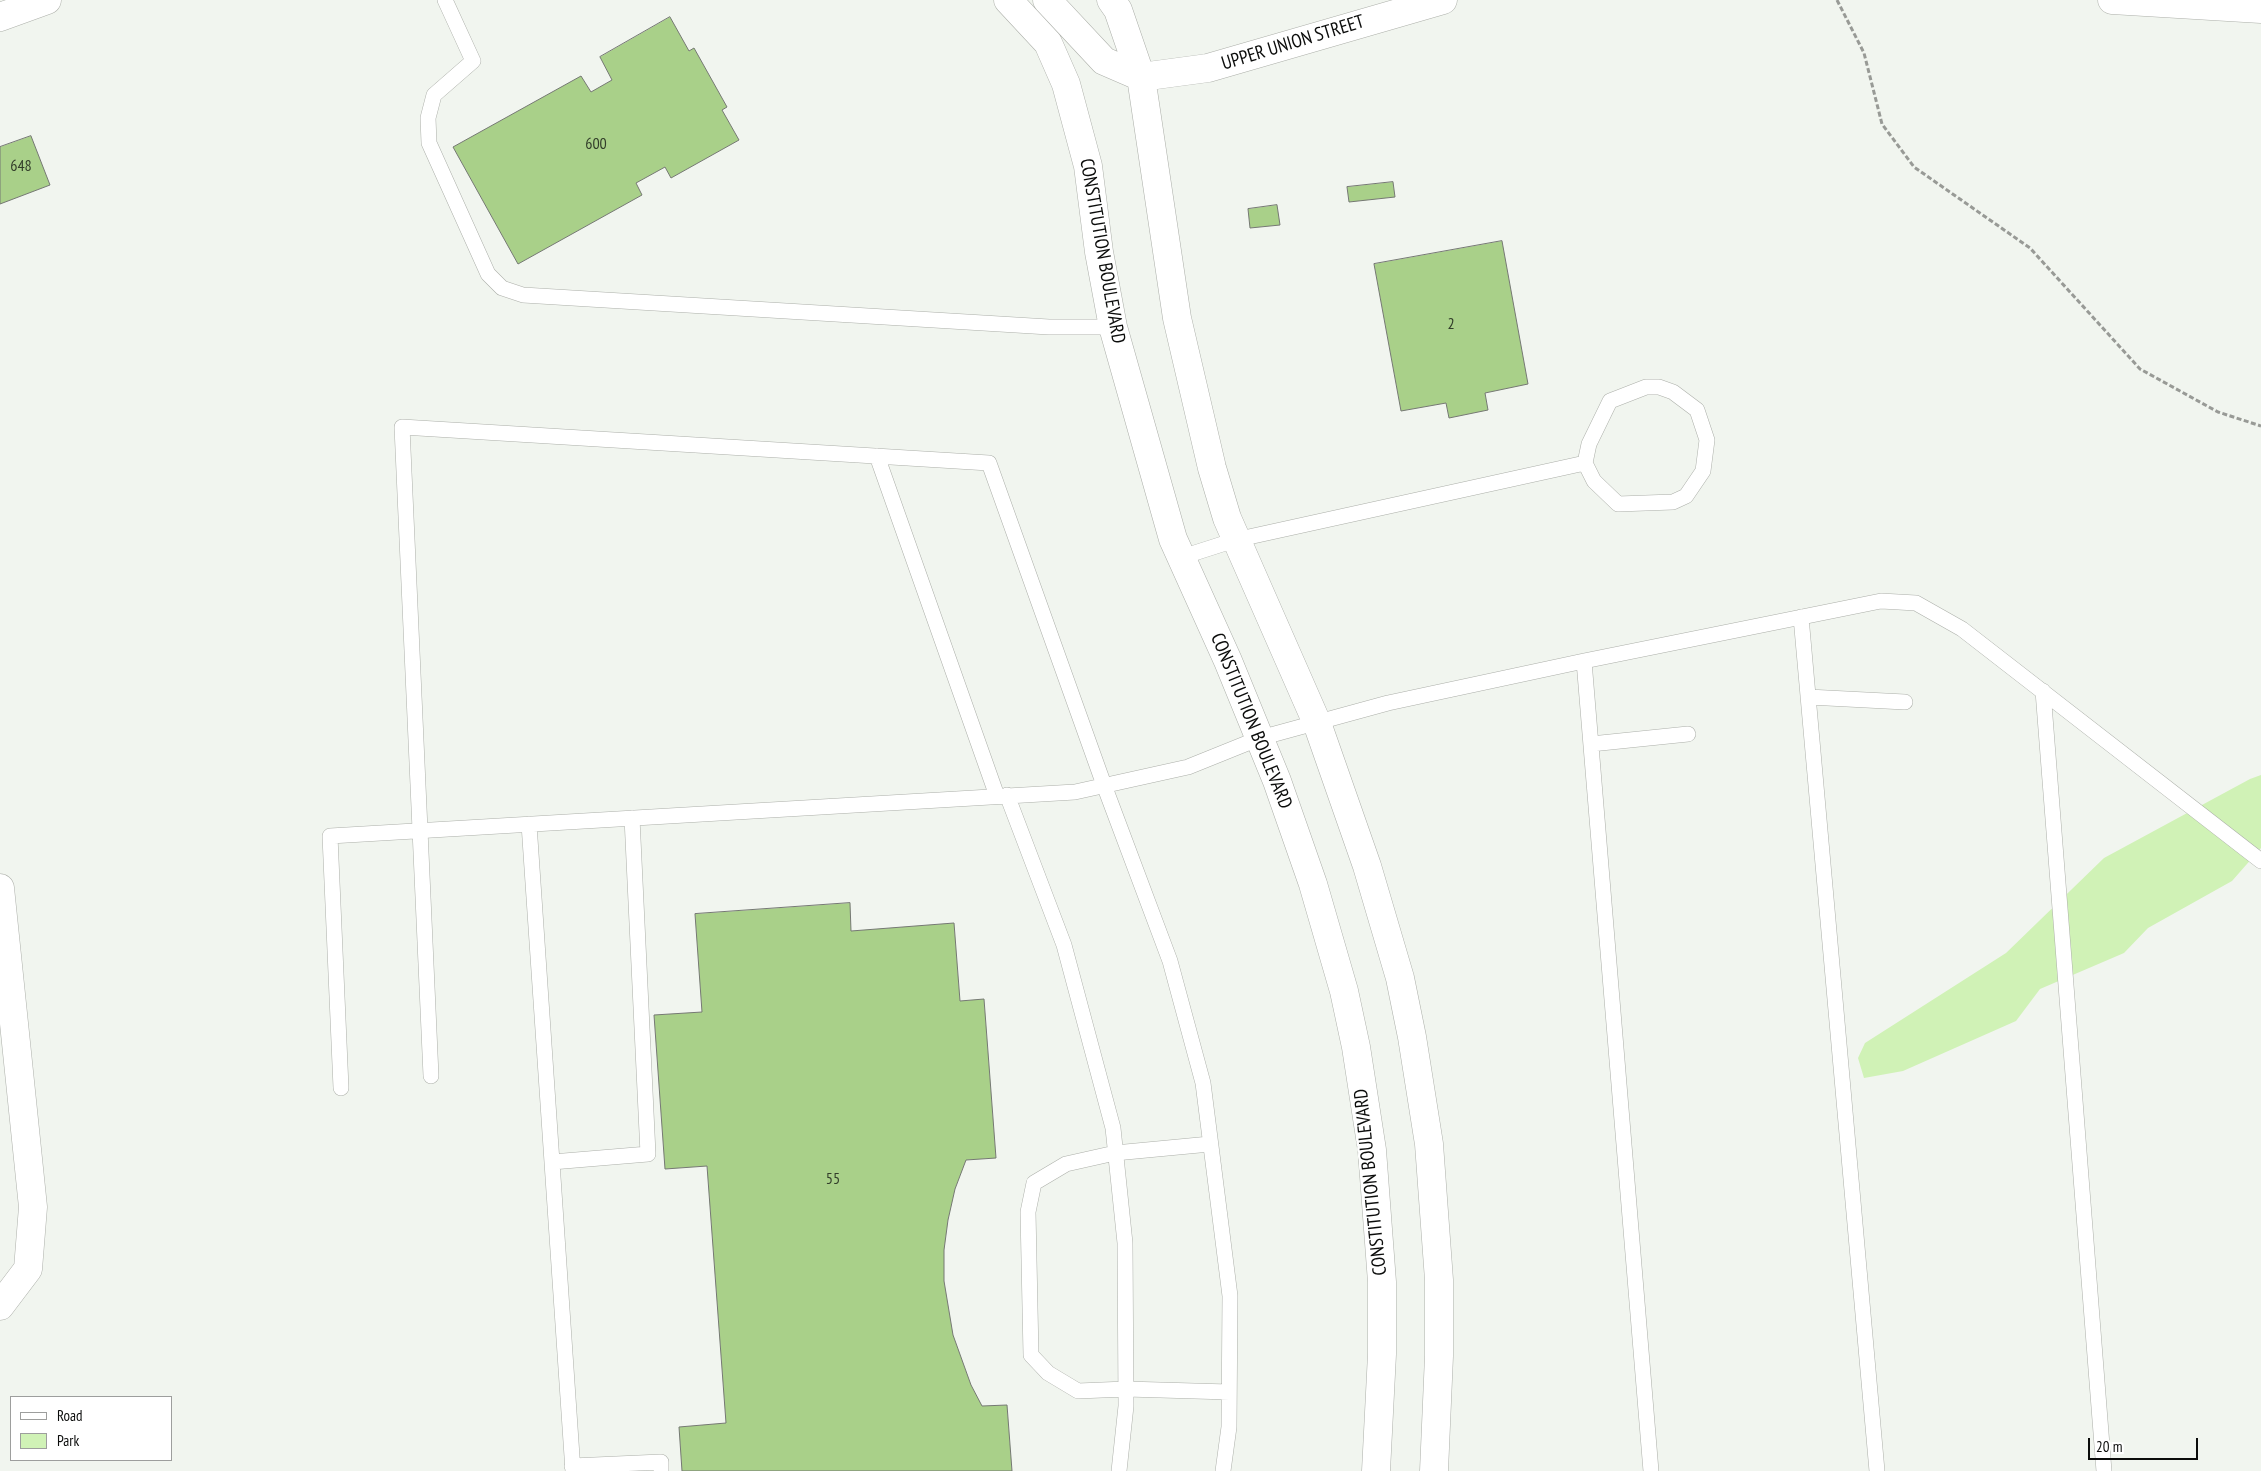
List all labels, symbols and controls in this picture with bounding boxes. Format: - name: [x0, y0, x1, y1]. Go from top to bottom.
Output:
- street label: UPPER UNION STREET: [1219, 10, 1367, 76]
- house number: 600: [585, 134, 607, 154]
- house number: 648: [10, 156, 32, 176]
- street label: CONSTITUTION BOULEVARD: [1074, 157, 1130, 345]
- house number: 2: [1447, 314, 1455, 334]
- street label: CONSTITUTION BOULEVARD: [1205, 630, 1297, 812]
- street label: CONSTITUTION BOULEVARD: [1350, 1088, 1392, 1276]
- house number: 55: [826, 1169, 840, 1189]
- legend: [10, 1396, 172, 1461]
- text: Road: [57, 1406, 83, 1425]
- scale bar: [2091, 1428, 2201, 1460]
- text: Park: [57, 1431, 79, 1450]
- text: 20 m: [2096, 1437, 2122, 1456]

